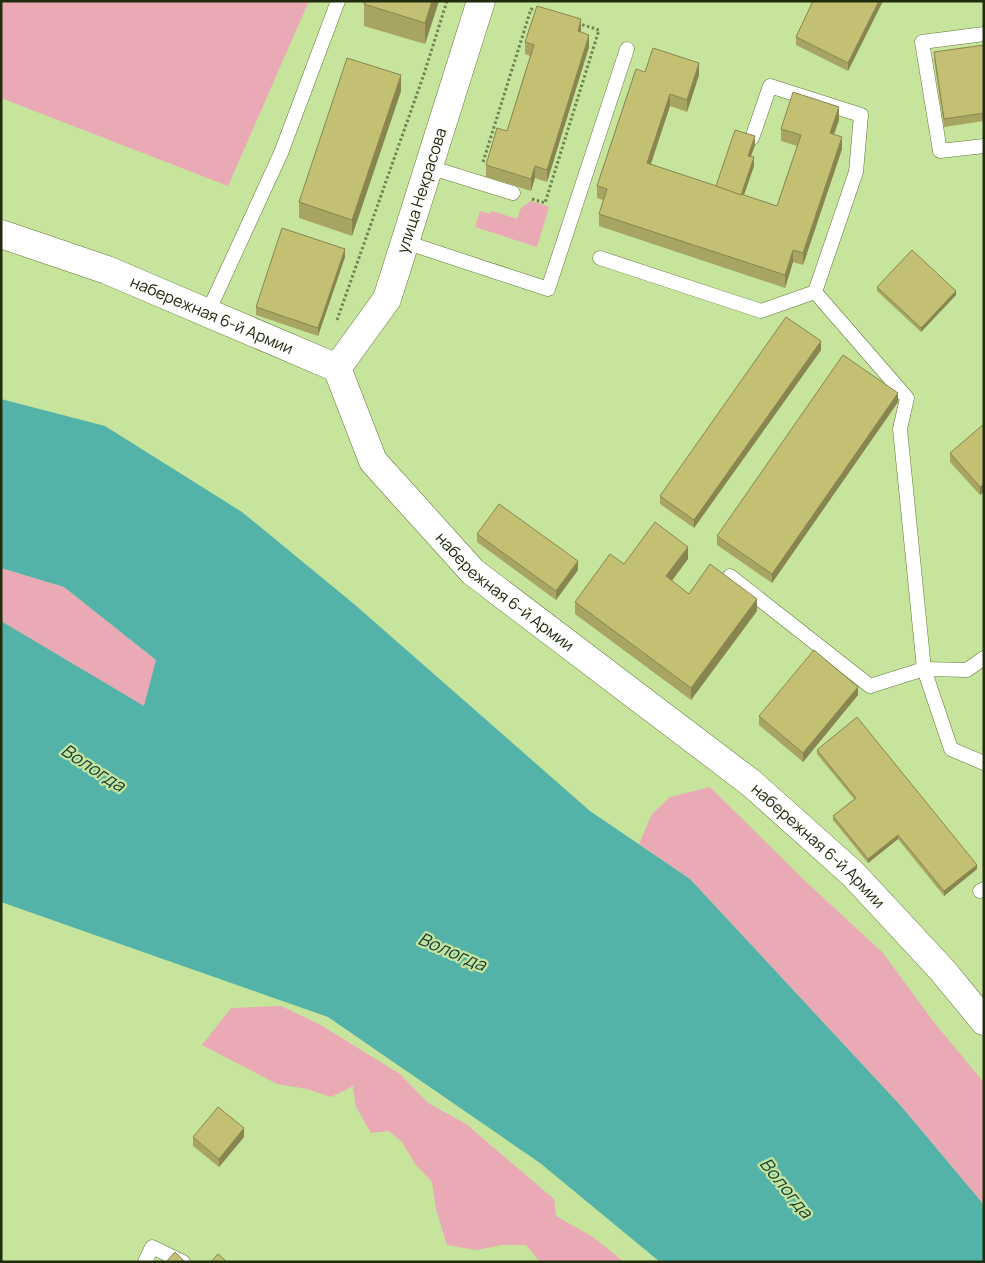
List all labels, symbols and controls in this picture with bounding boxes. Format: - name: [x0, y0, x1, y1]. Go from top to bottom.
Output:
- street label: улица Некрасова: [391, 125, 451, 256]
- street label: набережная 6-й Армии: [127, 270, 297, 359]
- street label: набережная 6-й Армии: [431, 527, 579, 656]
- water label: Вологда: [57, 738, 131, 797]
- street label: набережная 6-й Армии: [747, 778, 890, 913]
- water label: Вологда: [415, 926, 491, 977]
- water label: Вологда: [755, 1152, 819, 1224]

